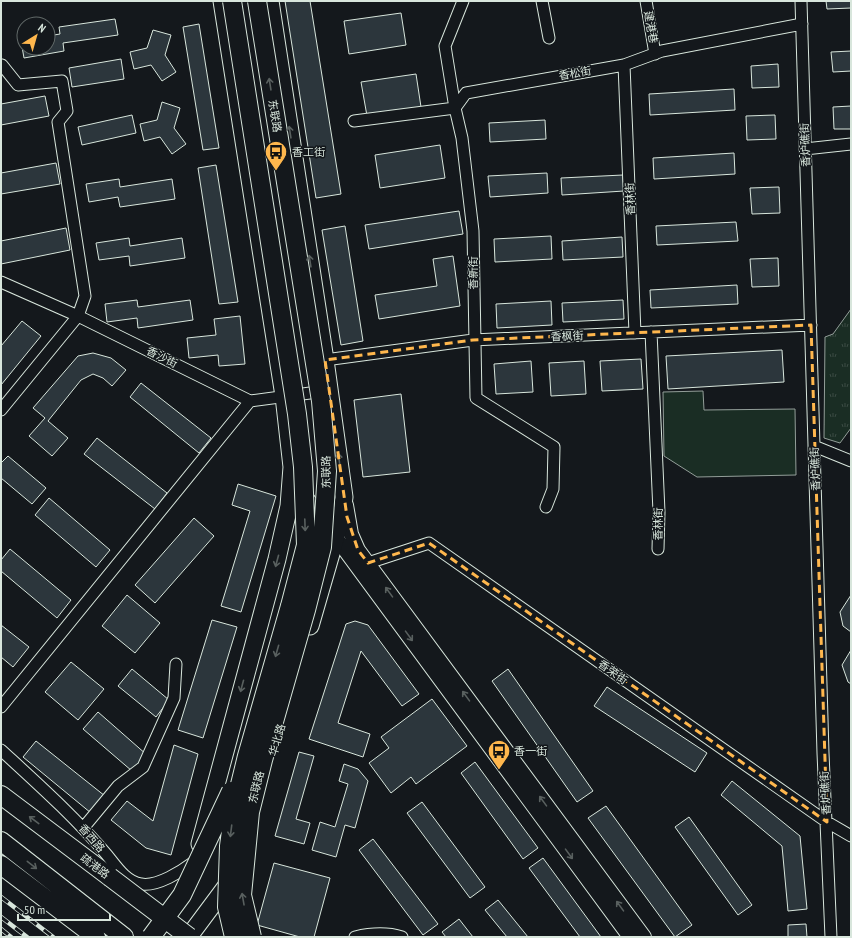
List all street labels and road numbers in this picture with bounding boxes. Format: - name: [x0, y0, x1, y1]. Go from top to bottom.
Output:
- street label: 建港巷: [641, 10, 661, 44]
- street label: 香松街: [558, 63, 592, 83]
- street label: 东联路: [266, 99, 284, 133]
- street label: 香炉礁街: [797, 123, 813, 167]
- street label: 香林街: [622, 182, 638, 216]
- street label: 香新街: [466, 257, 480, 290]
- street label: 香枫街: [550, 328, 584, 344]
- street label: 香沙街: [144, 343, 180, 371]
- street label: 香炉礁街: [807, 447, 823, 491]
- street label: 东联路: [319, 455, 333, 489]
- street label: 香林街: [651, 507, 665, 541]
- street label: 香荣街: [595, 657, 631, 687]
- street label: 华北路: [266, 722, 288, 758]
- street label: 东联路: [245, 769, 267, 805]
- street label: 香炉礁街: [817, 771, 833, 815]
- street label: 香西路: [76, 821, 108, 855]
- street label: 疏港路: [78, 850, 112, 882]

